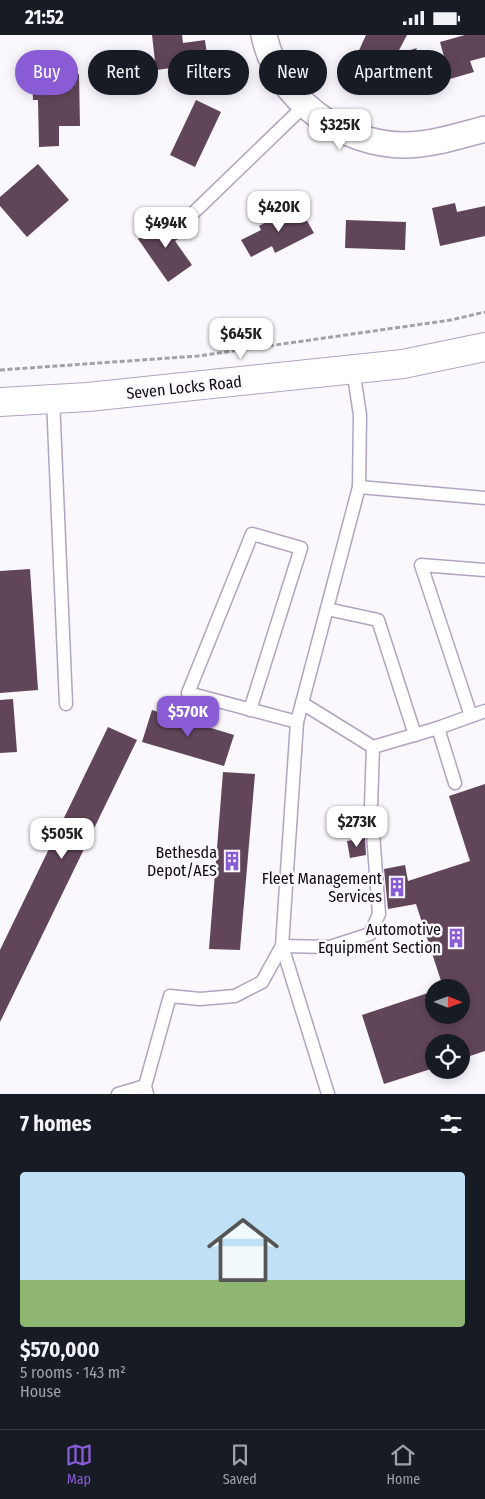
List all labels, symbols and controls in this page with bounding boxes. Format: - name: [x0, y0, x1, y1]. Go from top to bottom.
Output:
- text: 21:52: [25, 6, 64, 29]
- chip: Buy: [15, 50, 78, 95]
- chip: Rent: [88, 50, 158, 95]
- chip: Filters: [168, 50, 249, 95]
- chip: New: [259, 50, 327, 95]
- chip: Apartment: [337, 50, 451, 95]
- pin: $325K: [305, 109, 375, 151]
- text: $325K: [320, 115, 360, 134]
- pin: $420K: [244, 191, 314, 233]
- text: $420K: [258, 197, 300, 216]
- pin: $494K: [131, 207, 201, 249]
- text: $494K: [145, 213, 187, 232]
- pin: $645K: [206, 317, 276, 360]
- text: $645K: [220, 324, 262, 343]
- street label: Seven Locks Road: [125, 372, 243, 403]
- pin: $570K: [153, 695, 223, 738]
- text: $570K: [168, 702, 208, 721]
- pin: $273K: [322, 805, 392, 848]
- text: $273K: [338, 812, 376, 831]
- pin: $505K: [27, 817, 97, 860]
- text: $505K: [41, 824, 83, 843]
- place label: Bethesda Depot/AES: [147, 843, 217, 880]
- building icon: Bethesda Depot/AES: [221, 850, 243, 872]
- place label: Fleet Management Services: [262, 869, 383, 906]
- building icon: Fleet Management Services: [386, 876, 408, 898]
- place label: Automotive Equipment Section: [318, 920, 441, 957]
- building icon: Automotive Equipment Section: [445, 927, 467, 949]
- north arrow: [425, 979, 470, 1024]
- map controls: [425, 979, 470, 1079]
- button: locate: [425, 1034, 470, 1079]
- icon: filters: [437, 1110, 465, 1138]
- text: 7 homes: [20, 1111, 91, 1137]
- icon: home: [198, 1205, 288, 1295]
- text: $570,000: [20, 1337, 99, 1363]
- text: 5 rooms · 143 m²: [20, 1363, 126, 1382]
- text: House: [20, 1382, 61, 1401]
- tab: Map: [65, 1441, 93, 1488]
- tab: Saved: [223, 1441, 257, 1488]
- tab: Home: [387, 1441, 420, 1488]

